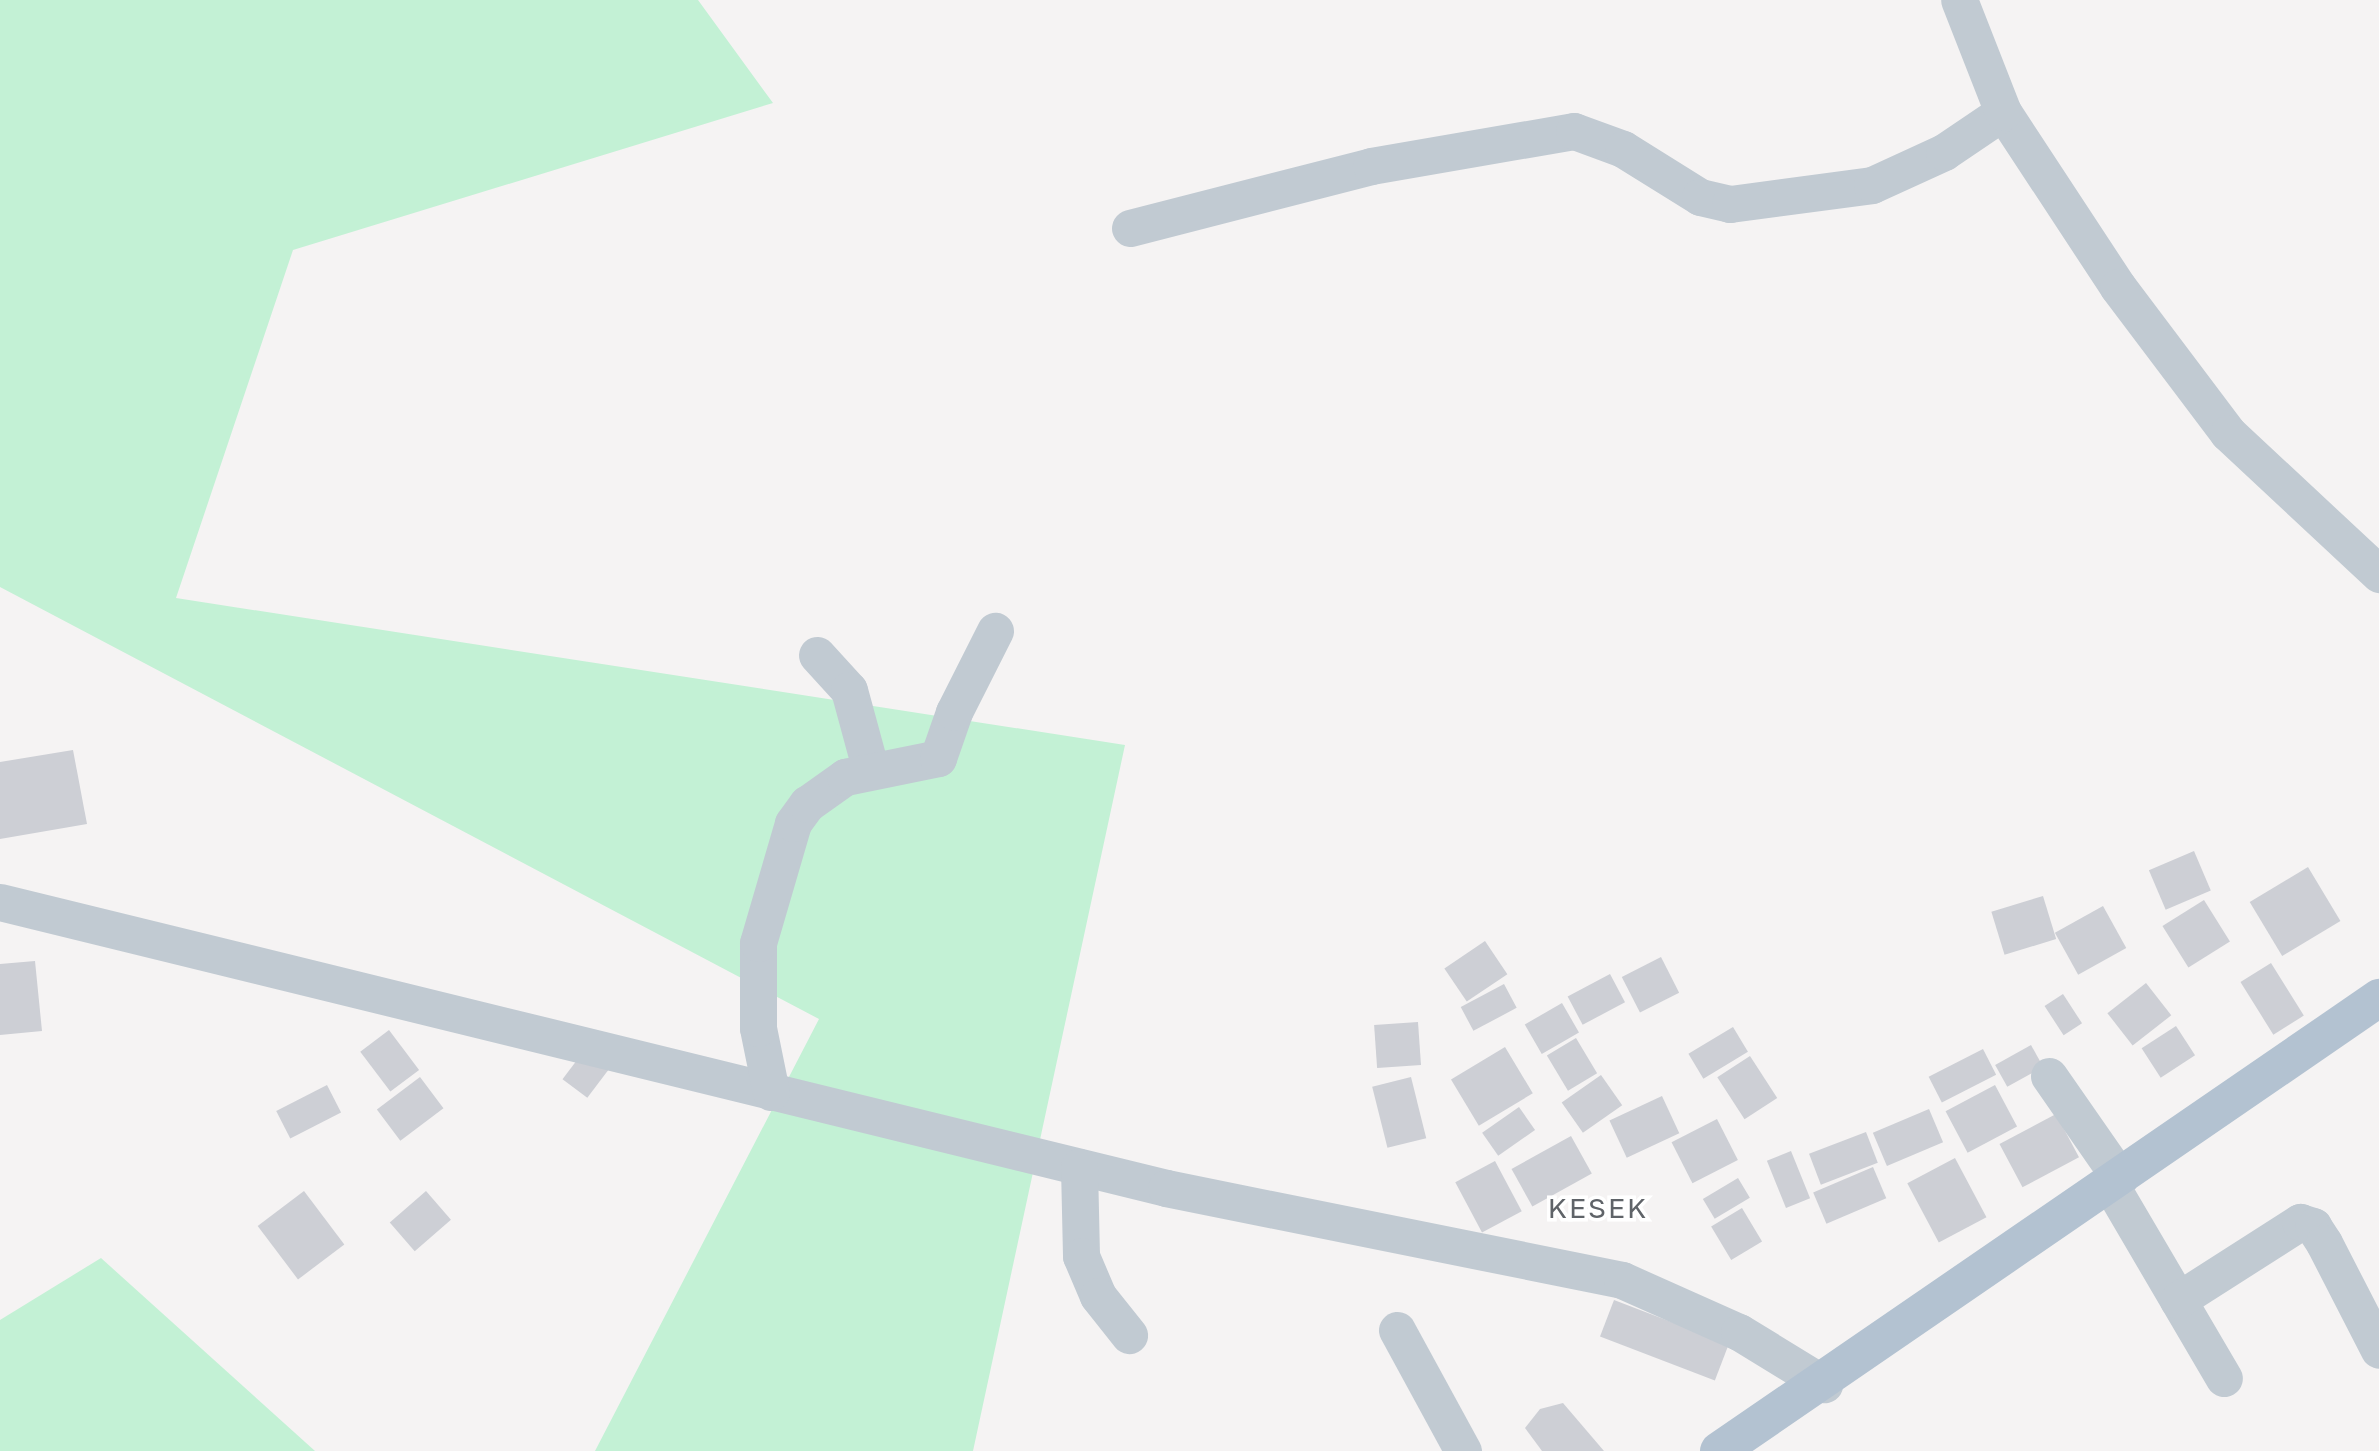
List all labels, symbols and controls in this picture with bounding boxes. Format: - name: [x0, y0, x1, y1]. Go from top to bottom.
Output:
- district label: KESEK: [1548, 1191, 1648, 1225]

